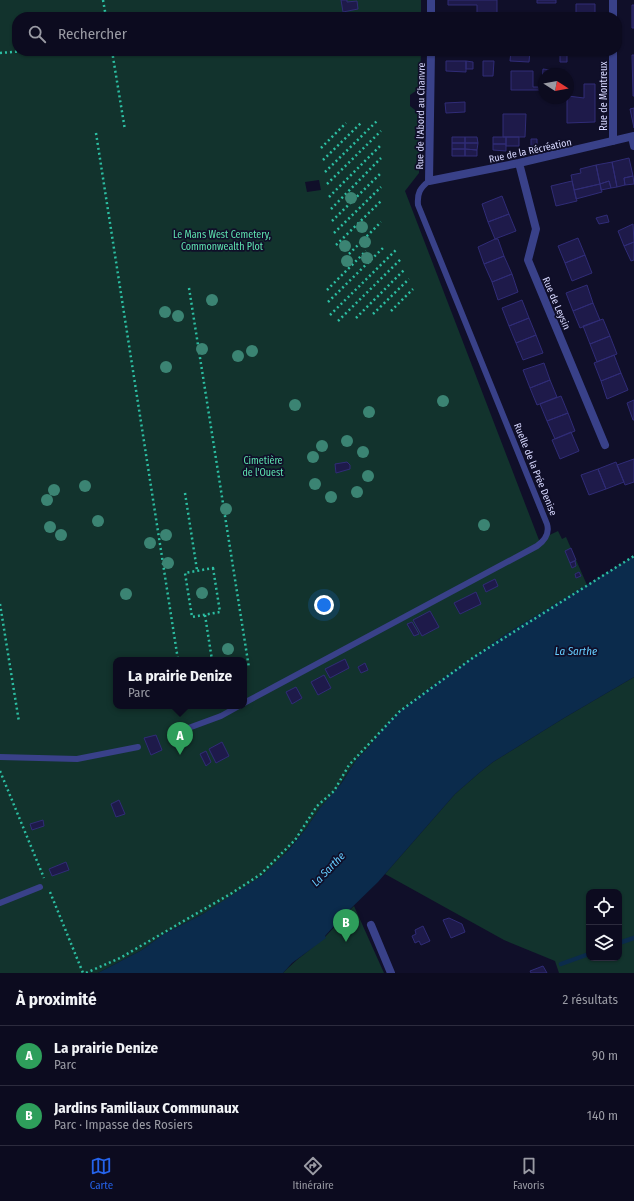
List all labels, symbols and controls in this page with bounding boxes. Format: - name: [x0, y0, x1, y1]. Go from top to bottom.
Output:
- search box: [12, 12, 622, 56]
- icon: search: [26, 23, 48, 45]
- text: Rechercher: [58, 25, 127, 43]
- street label: Rue de Montreux: [598, 61, 610, 131]
- street label: Rue de l'Abord au Chanvre: [414, 62, 428, 170]
- north arrow: [538, 68, 574, 104]
- street label: Rue de la Récréation: [488, 136, 573, 166]
- park label: Le Mans West Cemetery, Commonwealth Plot: [173, 229, 271, 253]
- street label: Rue de Leysin: [540, 275, 573, 332]
- street label: Ruelle de la Prée Denise: [511, 421, 559, 517]
- park label: Cimetière de l'Ouest: [242, 455, 284, 479]
- your location: [314, 595, 334, 615]
- water label: La Sarthe: [555, 645, 597, 658]
- popup: [113, 657, 247, 709]
- text: La prairie Denize: [128, 667, 232, 685]
- text: Parc: [128, 685, 150, 700]
- pin: A: [167, 722, 193, 755]
- water label: La Sarthe: [309, 850, 348, 889]
- map controls: [586, 889, 622, 961]
- button: locate: [586, 889, 622, 925]
- pin: B: [333, 909, 359, 942]
- button: layers: [586, 925, 622, 961]
- text: À proximité: [16, 989, 97, 1010]
- text: 2 résultats: [563, 992, 618, 1007]
- text: La prairie Denize: [54, 1039, 158, 1057]
- text: A: [25, 1048, 33, 1063]
- text: 90 m: [592, 1048, 618, 1063]
- text: Parc: [54, 1057, 76, 1072]
- text: Jardins Familiaux Communaux: [54, 1099, 239, 1117]
- text: B: [25, 1108, 33, 1123]
- text: 140 m: [587, 1108, 618, 1123]
- text: Parc · Impasse des Rosiers: [54, 1117, 193, 1132]
- tab: Carte: [90, 1155, 113, 1192]
- tab: Itinéraire: [293, 1155, 334, 1192]
- tab: Favoris: [513, 1155, 544, 1192]

